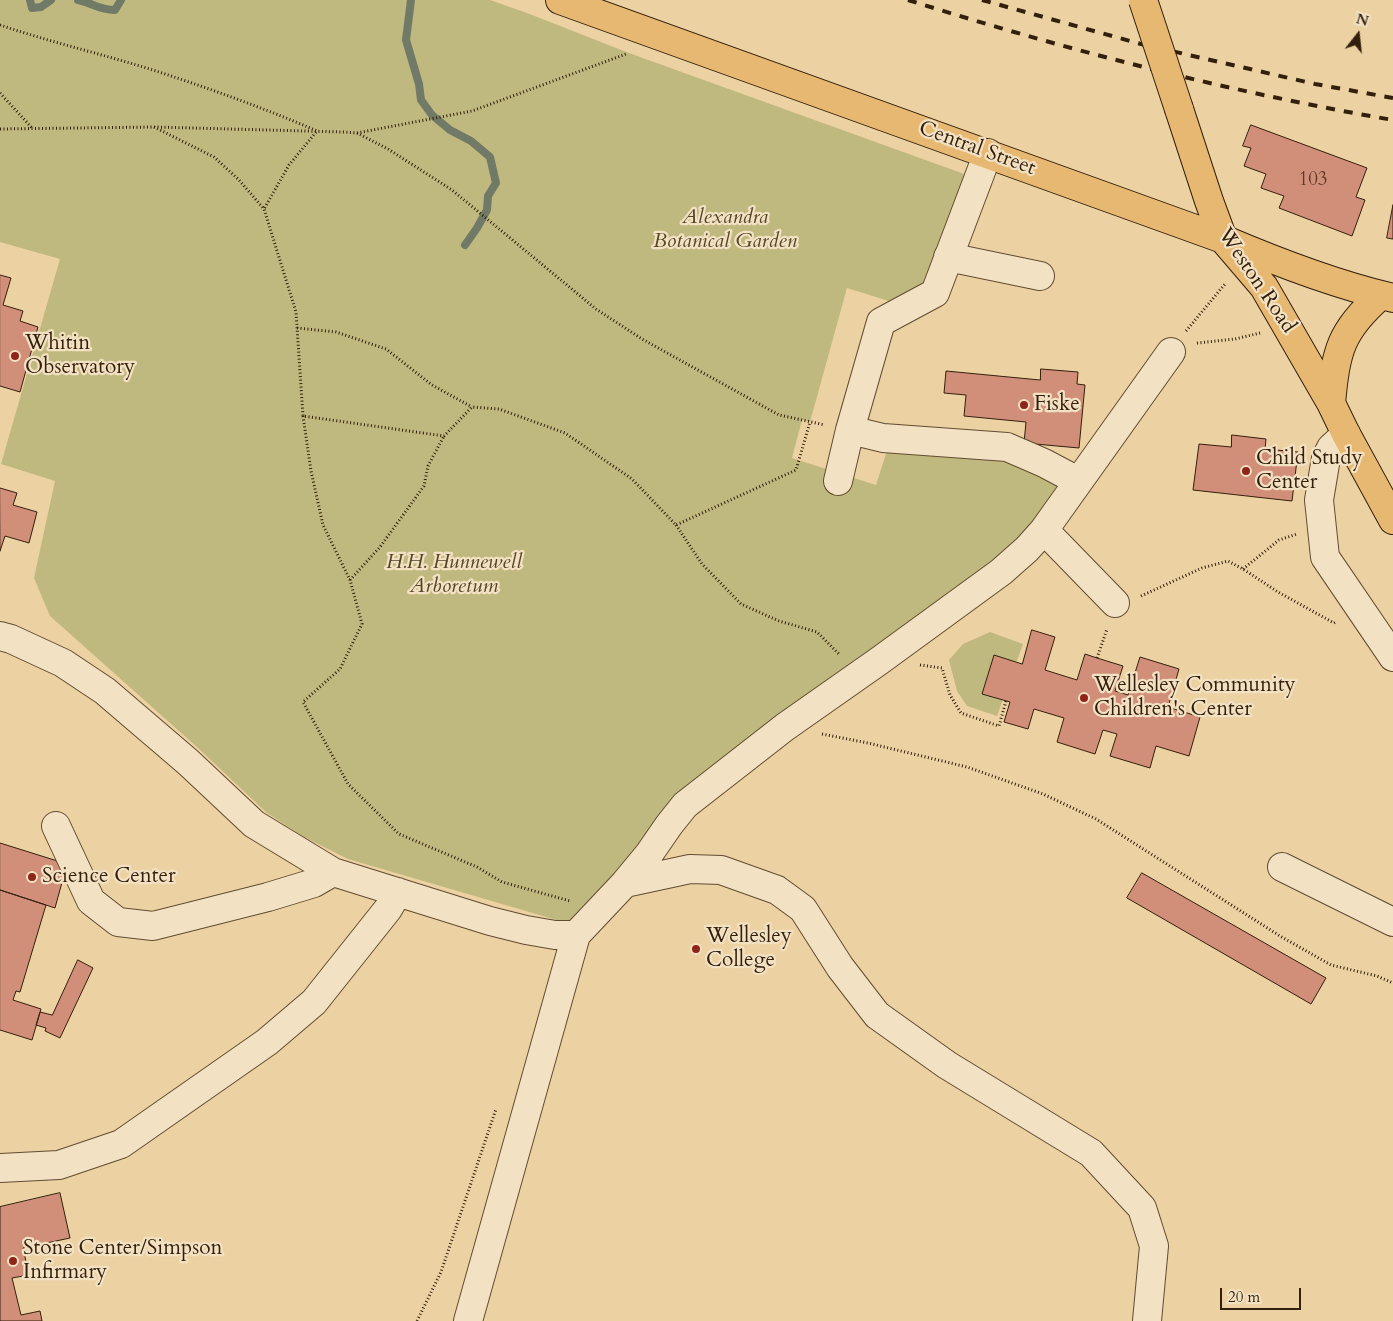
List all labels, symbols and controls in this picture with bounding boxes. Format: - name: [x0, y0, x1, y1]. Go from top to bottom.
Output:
- text: N: [1354, 9, 1371, 31]
- north arrow: [1333, 10, 1383, 60]
- street label: Central Street: [915, 116, 1039, 182]
- house number: 103: [1298, 170, 1328, 192]
- park label: Alexandra Botanical Garden: [653, 205, 797, 255]
- street label: Weston Road: [1212, 224, 1300, 338]
- place label: Whitin Observatory: [25, 331, 135, 381]
- marker: Whitin Observatory: [9, 350, 21, 362]
- place label: Fiske: [1034, 392, 1080, 418]
- marker: Fiske: [1018, 399, 1030, 411]
- place label: Child Study Center: [1256, 446, 1363, 496]
- marker: Child Study Center: [1240, 465, 1252, 477]
- park label: H.H. Hunnewell Arboretum: [386, 550, 522, 600]
- place label: Wellesley Community Children's Center: [1094, 673, 1296, 723]
- marker: Wellesley Community Children's Center: [1078, 692, 1090, 704]
- place label: Science Center: [42, 864, 176, 890]
- marker: Science Center: [26, 871, 38, 883]
- place label: Wellesley College: [706, 924, 792, 974]
- marker: Wellesley College: [690, 943, 702, 955]
- place label: Stone Center/Simpson Infirmary: [23, 1236, 222, 1286]
- marker: Stone Center/Simpson Infirmary: [7, 1255, 19, 1267]
- scale bar: [1223, 1278, 1304, 1310]
- text: 20 m: [1228, 1287, 1260, 1307]

